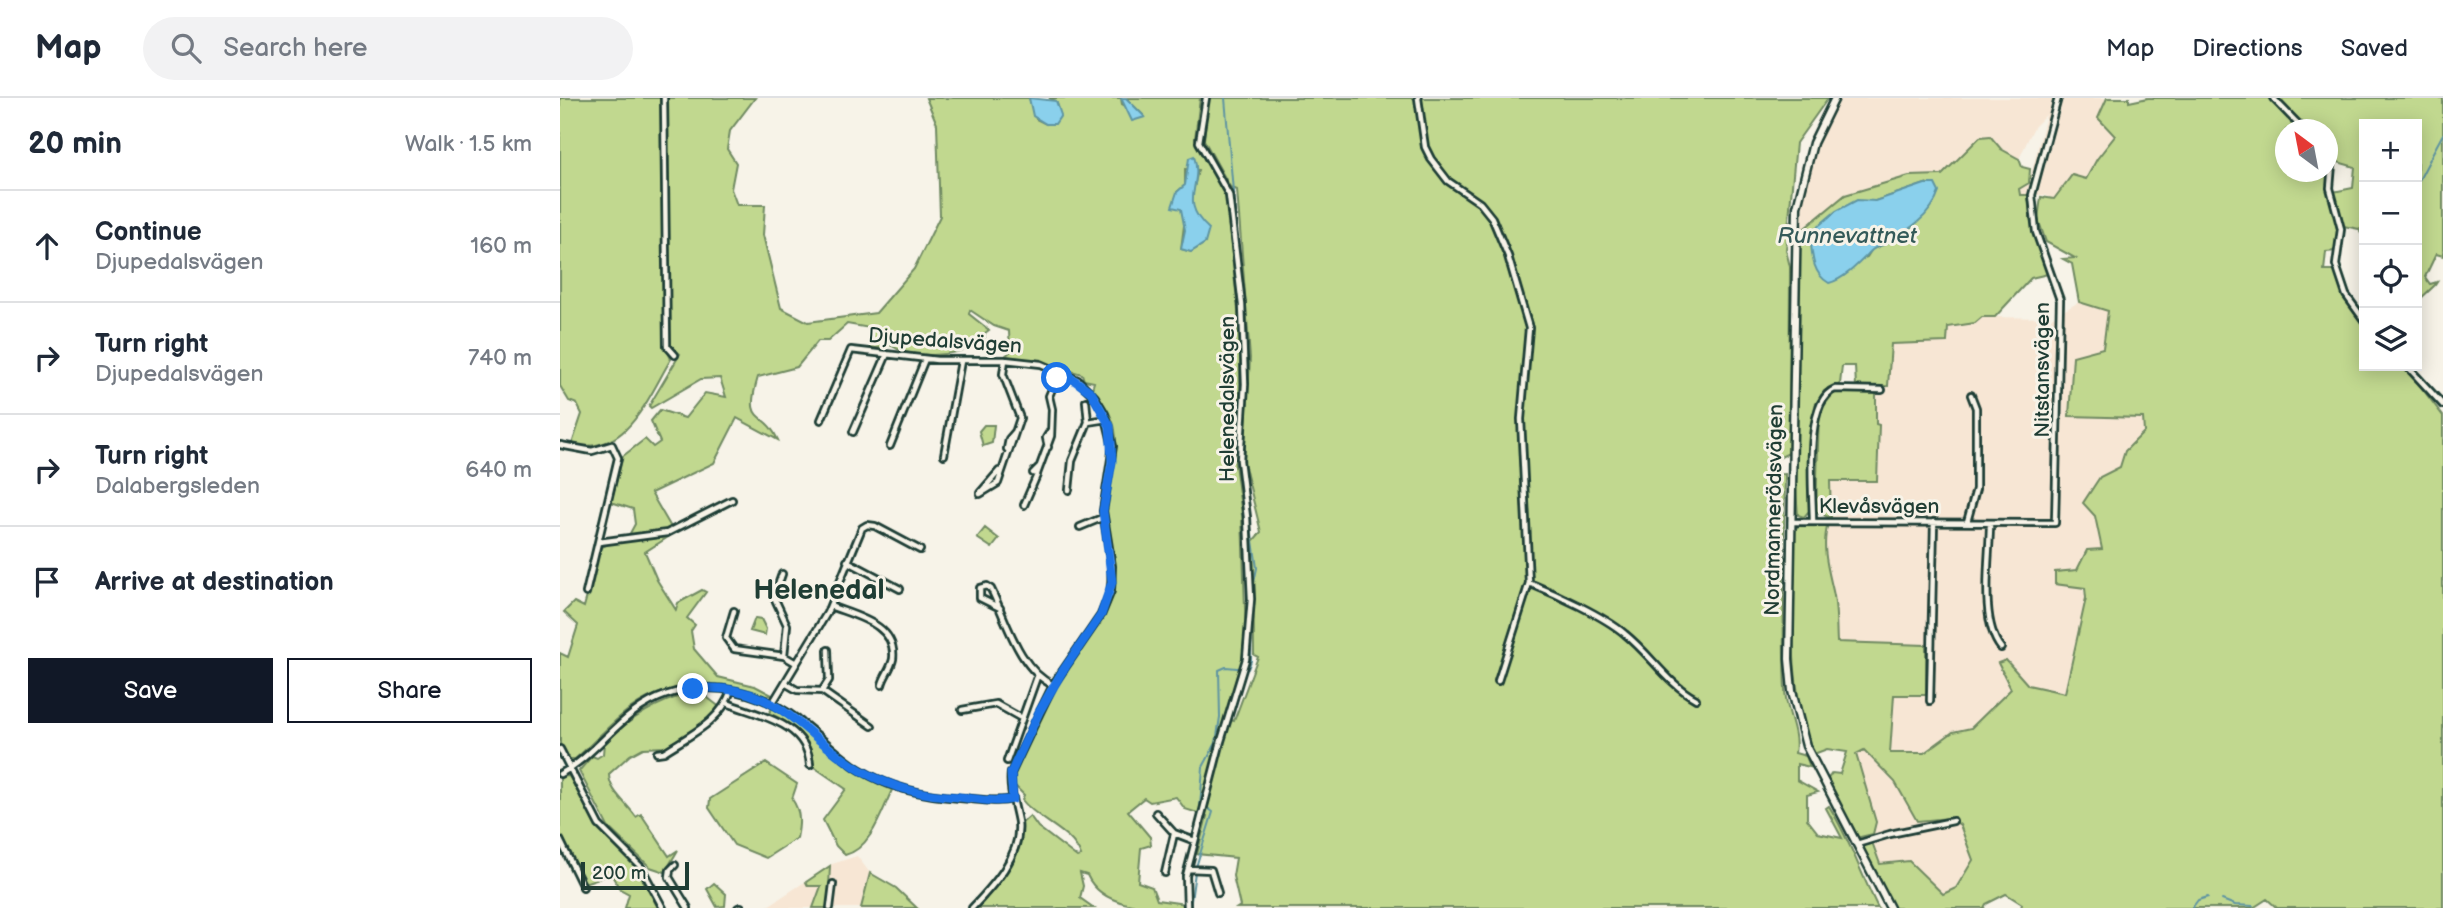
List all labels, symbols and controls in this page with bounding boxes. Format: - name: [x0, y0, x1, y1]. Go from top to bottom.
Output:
- search box: [143, 17, 633, 80]
- text: Map: [35, 28, 101, 68]
- icon: search: [167, 29, 205, 67]
- text: Search here: [223, 33, 367, 64]
- text: Map: [2106, 34, 2154, 63]
- text: Directions: [2192, 34, 2303, 63]
- text: Saved: [2341, 34, 2408, 63]
- north arrow: [2275, 119, 2338, 182]
- map controls: [2359, 119, 2422, 371]
- button: +: [2359, 119, 2422, 182]
- text: 20 min: [28, 126, 122, 162]
- text: Walk · 1.5 km: [405, 130, 532, 158]
- button: −: [2359, 182, 2422, 245]
- text: Continue: [95, 217, 202, 248]
- water label: Runnevattnet: [1777, 222, 1918, 250]
- icon: ahead: [28, 227, 66, 265]
- text: 160 m: [470, 232, 532, 260]
- button: locate: [2359, 245, 2422, 308]
- text: Djupedalsvägen: [95, 248, 263, 276]
- street label: Nitstansvägen: [2030, 302, 2055, 438]
- button: layers: [2359, 308, 2422, 371]
- street label: Helenedalsvägen: [1215, 316, 1240, 482]
- street label: Djupedalsvägen: [867, 323, 1023, 359]
- text: Turn right: [95, 329, 208, 360]
- icon: right: [28, 339, 66, 377]
- text: 740 m: [468, 344, 532, 372]
- text: Djupedalsvägen: [95, 360, 263, 388]
- route start: [1041, 362, 1072, 393]
- street label: Nordmannerödsvägen: [1760, 404, 1788, 616]
- text: Turn right: [95, 441, 208, 472]
- icon: right: [28, 451, 66, 489]
- text: 640 m: [465, 456, 532, 484]
- text: Dalabergsleden: [95, 472, 260, 500]
- street label: Klevåsvägen: [1819, 494, 1939, 519]
- icon: arrive: [28, 563, 66, 601]
- text: Arrive at destination: [95, 567, 334, 598]
- district label: Helenedal: [753, 574, 885, 607]
- button: Save: [28, 658, 273, 723]
- button: Share: [287, 658, 532, 723]
- route end: [677, 673, 708, 704]
- scale bar: [581, 859, 690, 891]
- text: 200 m: [592, 862, 646, 885]

